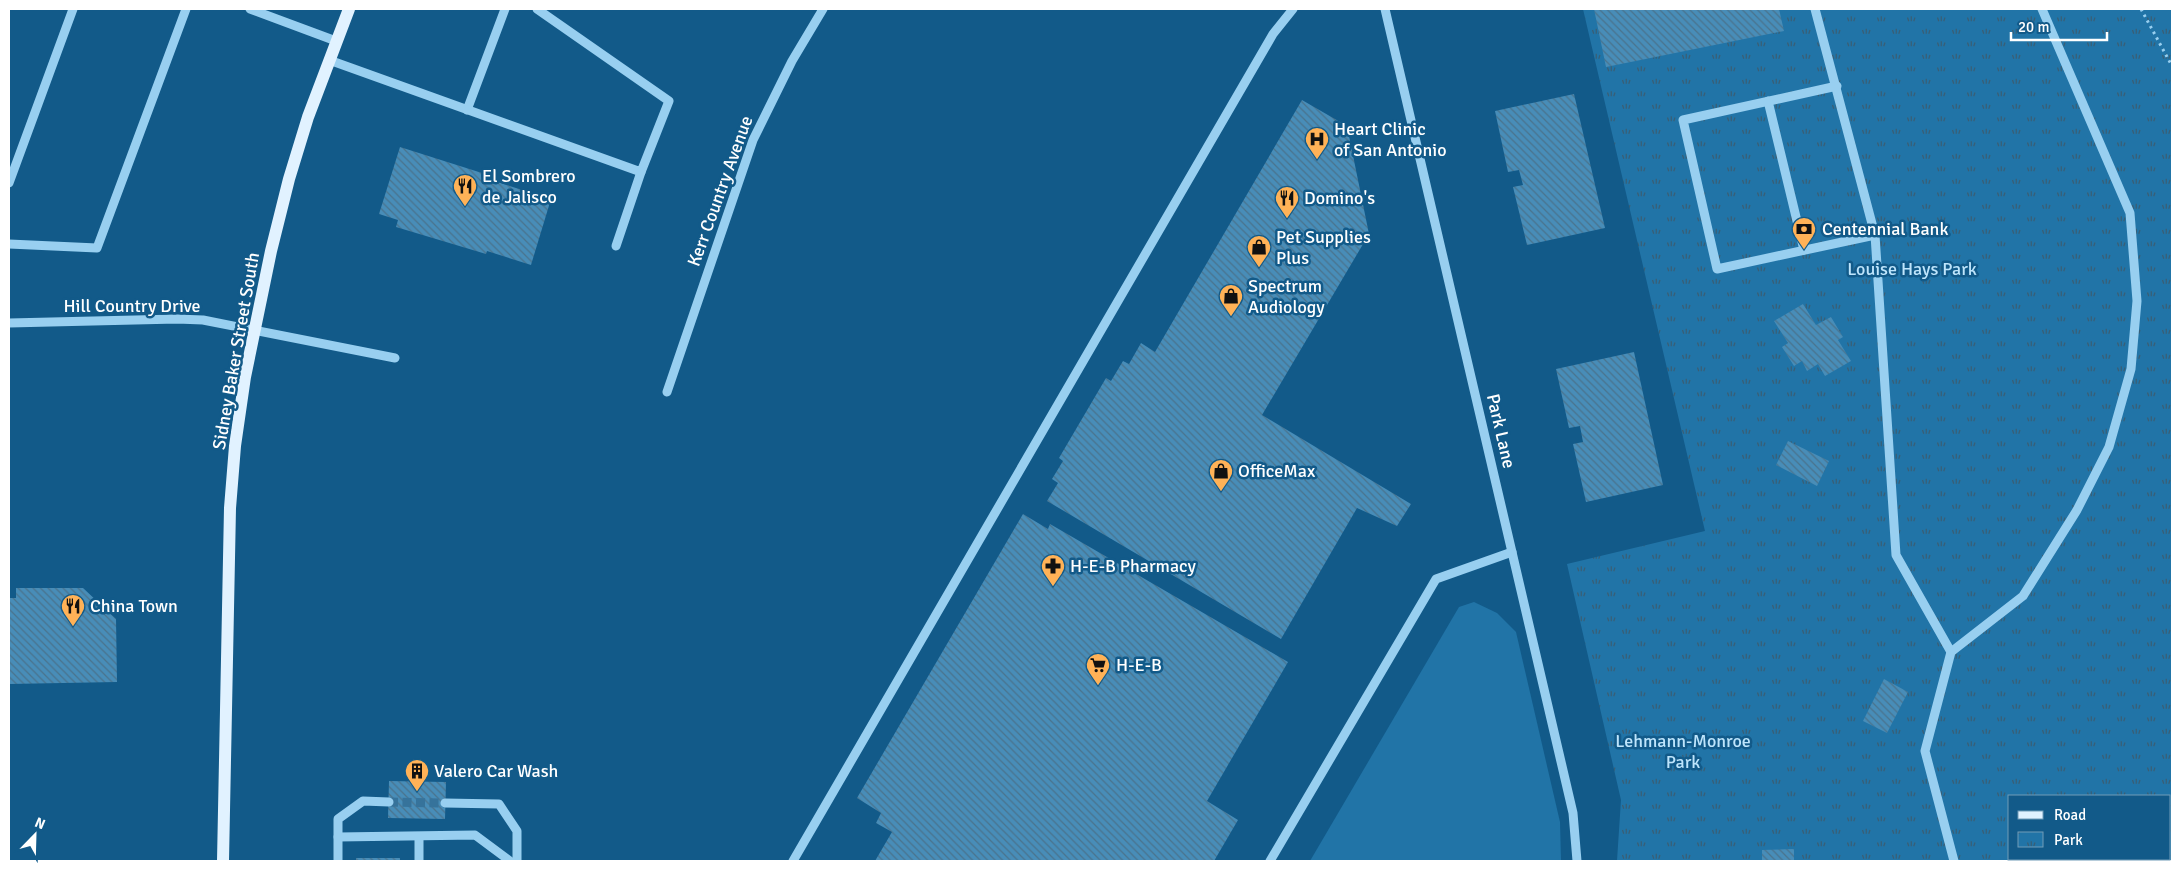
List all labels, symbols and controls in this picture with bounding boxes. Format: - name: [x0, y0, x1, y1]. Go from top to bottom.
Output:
- scale bar: [2011, 10, 2107, 42]
- text: 20 m: [2018, 18, 2049, 36]
- street label: Kerr Country Avenue: [683, 113, 757, 269]
- place label: Heart Clinic of San Antonio: [1334, 118, 1447, 161]
- hospital icon: Heart Clinic of San Antonio: [1304, 126, 1330, 160]
- place label: El Sombrero de Jalisco: [482, 165, 576, 208]
- restaurant icon: El Sombrero de Jalisco: [452, 173, 478, 207]
- restaurant icon: Domino's: [1274, 185, 1300, 219]
- place label: Domino's: [1304, 187, 1375, 209]
- bank icon: Centennial Bank: [1791, 216, 1817, 250]
- place label: Centennial Bank: [1822, 218, 1948, 240]
- place label: Pet Supplies Plus: [1276, 226, 1371, 269]
- shop icon: Pet Supplies Plus: [1246, 234, 1272, 268]
- street label: Sidney Baker Street South: [208, 251, 264, 451]
- park label: Louise Hays Park: [1847, 258, 1977, 280]
- place label: Spectrum Audiology: [1248, 275, 1325, 318]
- shop icon: Spectrum Audiology: [1218, 283, 1244, 317]
- street label: Hill Country Drive: [63, 295, 201, 317]
- street label: Park Lane: [1482, 392, 1520, 470]
- shop icon: OfficeMax: [1208, 458, 1234, 492]
- place label: OfficeMax: [1238, 460, 1316, 482]
- pharmacy icon: H-E-B Pharmacy: [1040, 553, 1066, 587]
- place label: H-E-B Pharmacy: [1070, 555, 1196, 577]
- restaurant icon: China Town: [60, 593, 86, 627]
- place label: China Town: [90, 595, 178, 617]
- supermarket icon: H-E-B: [1085, 652, 1111, 686]
- place label: H-E-B: [1116, 654, 1162, 676]
- park label: Lehmann-Monroe Park: [1615, 730, 1751, 773]
- building icon: Valero Car Wash: [404, 758, 430, 792]
- place label: Valero Car Wash: [434, 760, 558, 782]
- legend: [2008, 795, 2171, 860]
- text: Road: [2054, 806, 2086, 824]
- north arrow: [10, 810, 60, 860]
- text: N: [32, 814, 48, 833]
- text: Park: [2054, 831, 2083, 849]

